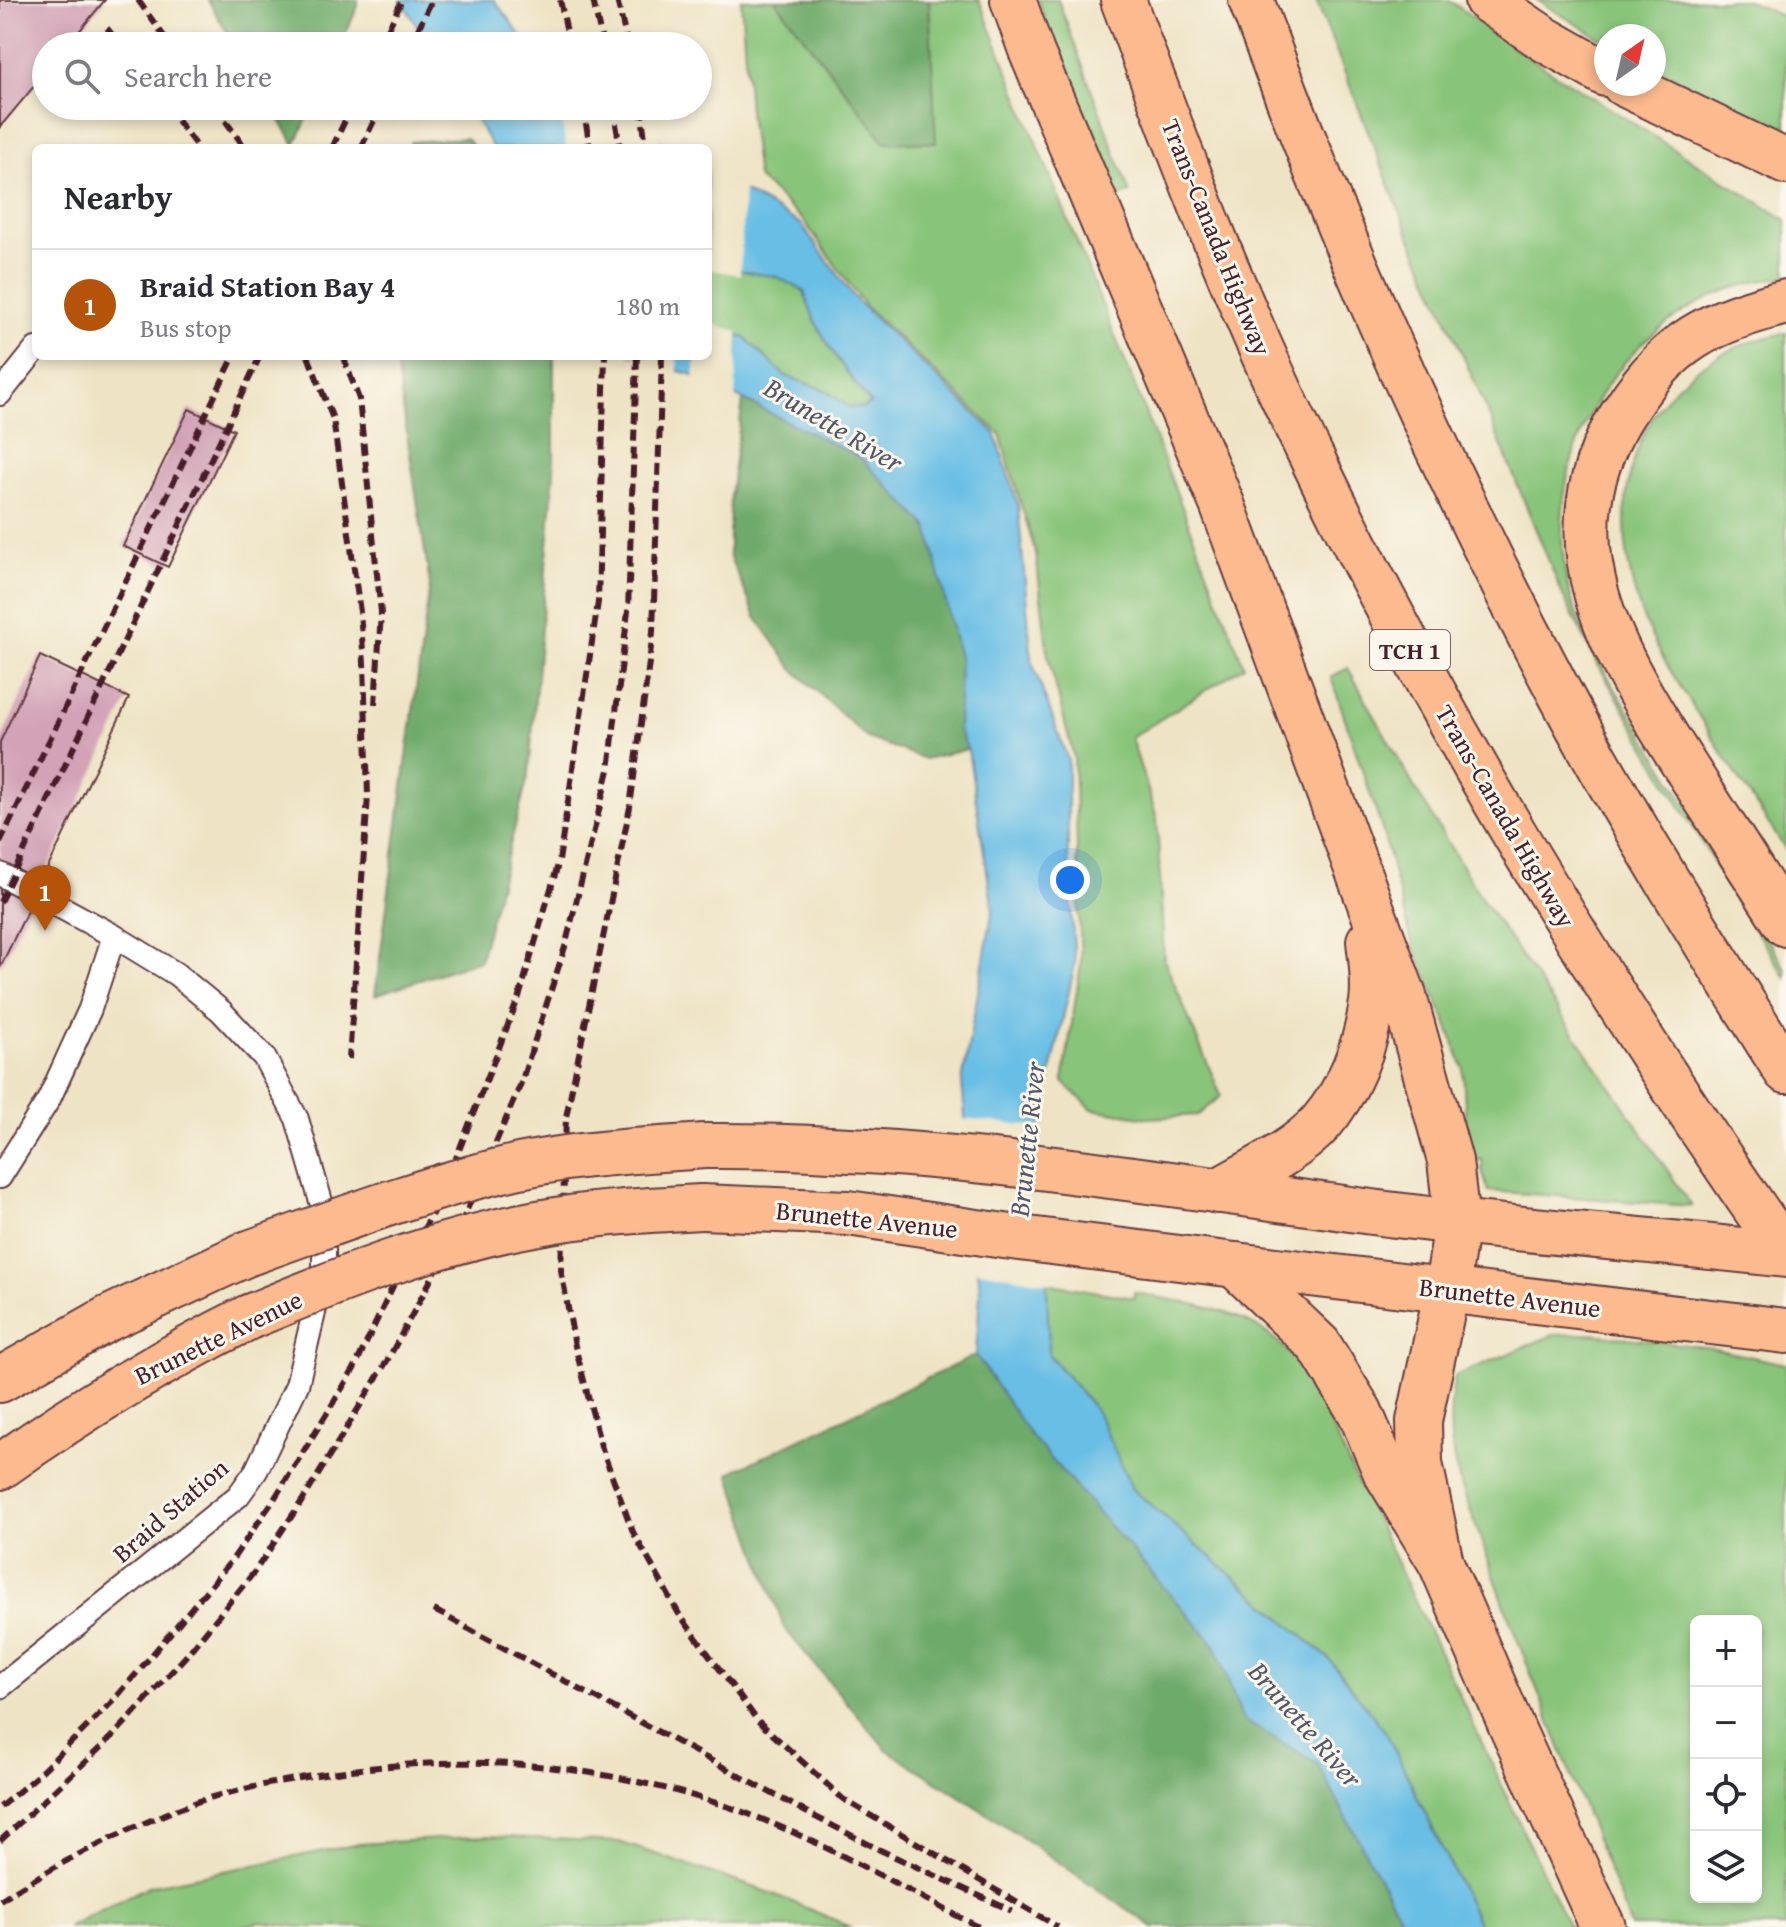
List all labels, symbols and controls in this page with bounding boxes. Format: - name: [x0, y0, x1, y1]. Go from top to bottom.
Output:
- north arrow: [1594, 24, 1666, 96]
- search box: [32, 32, 712, 120]
- icon: search: [60, 54, 104, 98]
- text: Search here: [124, 54, 272, 98]
- street label: Trans-Canada Highway: [1152, 113, 1282, 361]
- text: Nearby: [64, 172, 173, 221]
- text: Braid Station Bay 4: [140, 264, 395, 308]
- text: 1: [83, 286, 97, 325]
- text: 180 m: [615, 286, 680, 325]
- text: Bus stop: [140, 308, 232, 347]
- water label: Brunette River: [756, 366, 913, 482]
- road number: TCH 1: [1370, 630, 1450, 670]
- street label: Trans-Canada Highway: [1426, 697, 1586, 935]
- your location: [1050, 860, 1090, 900]
- pin: 1: [19, 865, 71, 931]
- water label: Brunette River: [997, 1058, 1055, 1219]
- street label: Brunette Avenue: [774, 1190, 960, 1248]
- street label: Brunette Avenue: [1417, 1267, 1603, 1327]
- street label: Brunette Avenue: [127, 1279, 309, 1395]
- street label: Braid Station: [103, 1448, 237, 1572]
- map controls: [1690, 1615, 1762, 1903]
- button: +: [1690, 1615, 1762, 1687]
- water label: Brunette River: [1239, 1651, 1373, 1797]
- button: −: [1690, 1687, 1762, 1759]
- button: locate: [1690, 1759, 1762, 1831]
- button: layers: [1690, 1831, 1762, 1903]

